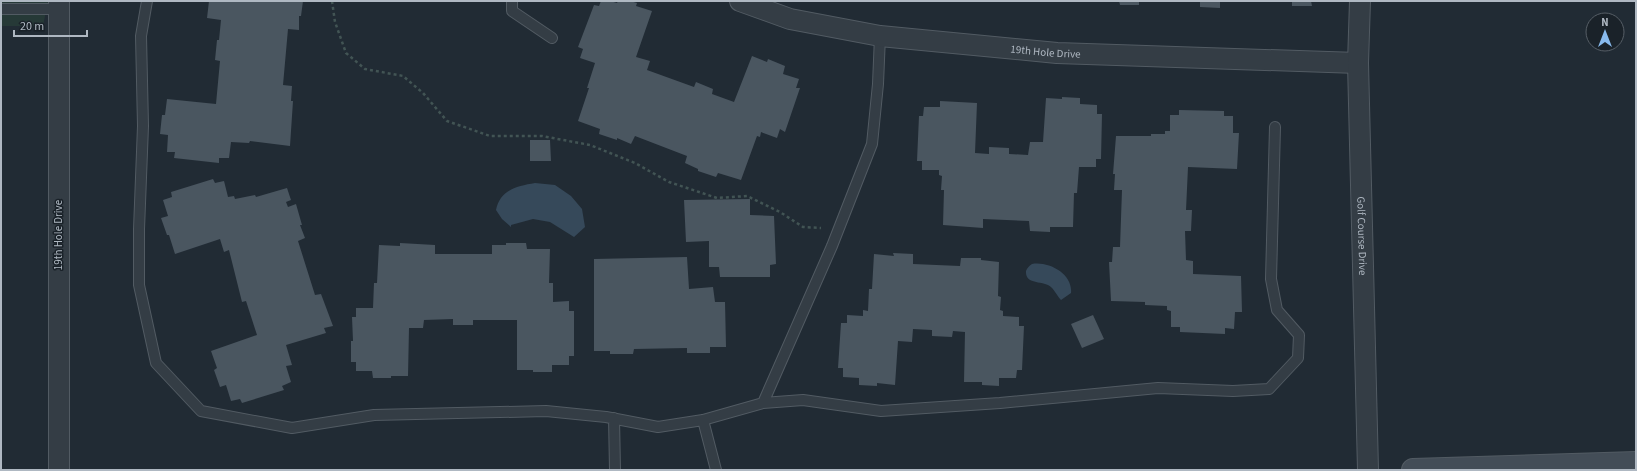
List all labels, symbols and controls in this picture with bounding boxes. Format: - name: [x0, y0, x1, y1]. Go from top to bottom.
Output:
- scale bar: [14, 12, 87, 38]
- north arrow: [1585, 12, 1625, 52]
- text: N: [1601, 15, 1609, 30]
- text: 20 m: [20, 18, 44, 35]
- street label: 19th Hole Drive: [1010, 41, 1081, 61]
- street label: Golf Course Drive: [1354, 196, 1371, 276]
- street label: 19th Hole Drive: [51, 199, 66, 270]

